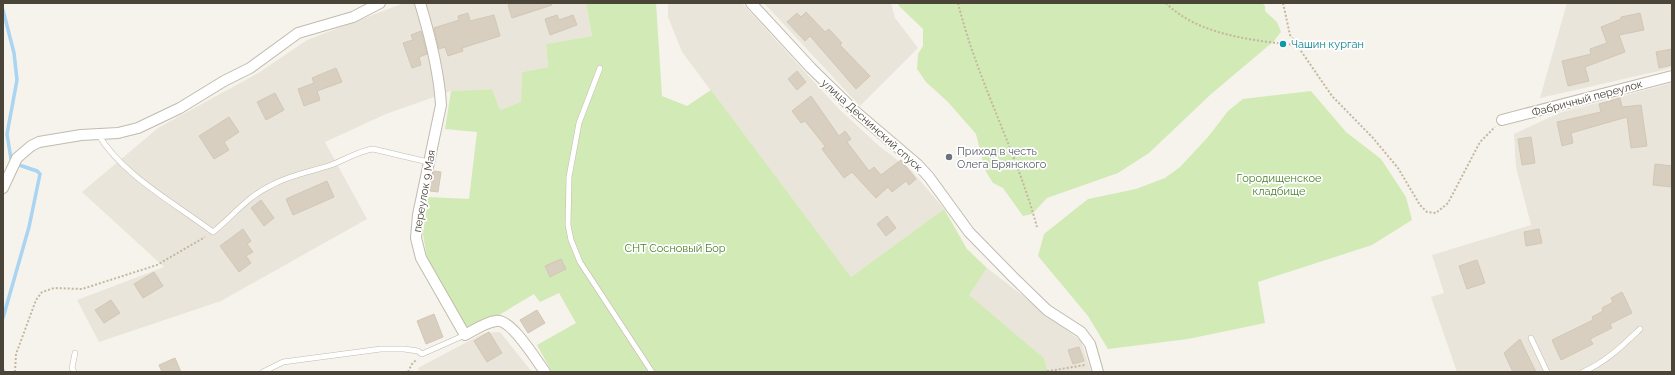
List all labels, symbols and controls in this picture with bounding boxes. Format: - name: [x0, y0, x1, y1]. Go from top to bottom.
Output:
- place label: Чашин курган: [1291, 38, 1364, 51]
- marker: Чашин курган: [1278, 39, 1288, 49]
- street label: улица Деснинский спуск: [818, 77, 925, 174]
- street label: Фабричный переулок: [1530, 77, 1644, 120]
- place label: Приход в честь Олега Брянского: [957, 145, 1047, 171]
- street label: переулок 9 Мая: [411, 149, 438, 233]
- marker: Приход в честь Олега Брянского: [944, 152, 954, 162]
- park label: Городищенское кладбище: [1237, 172, 1322, 198]
- park label: СНТ Сосновый Бор: [624, 242, 726, 255]

